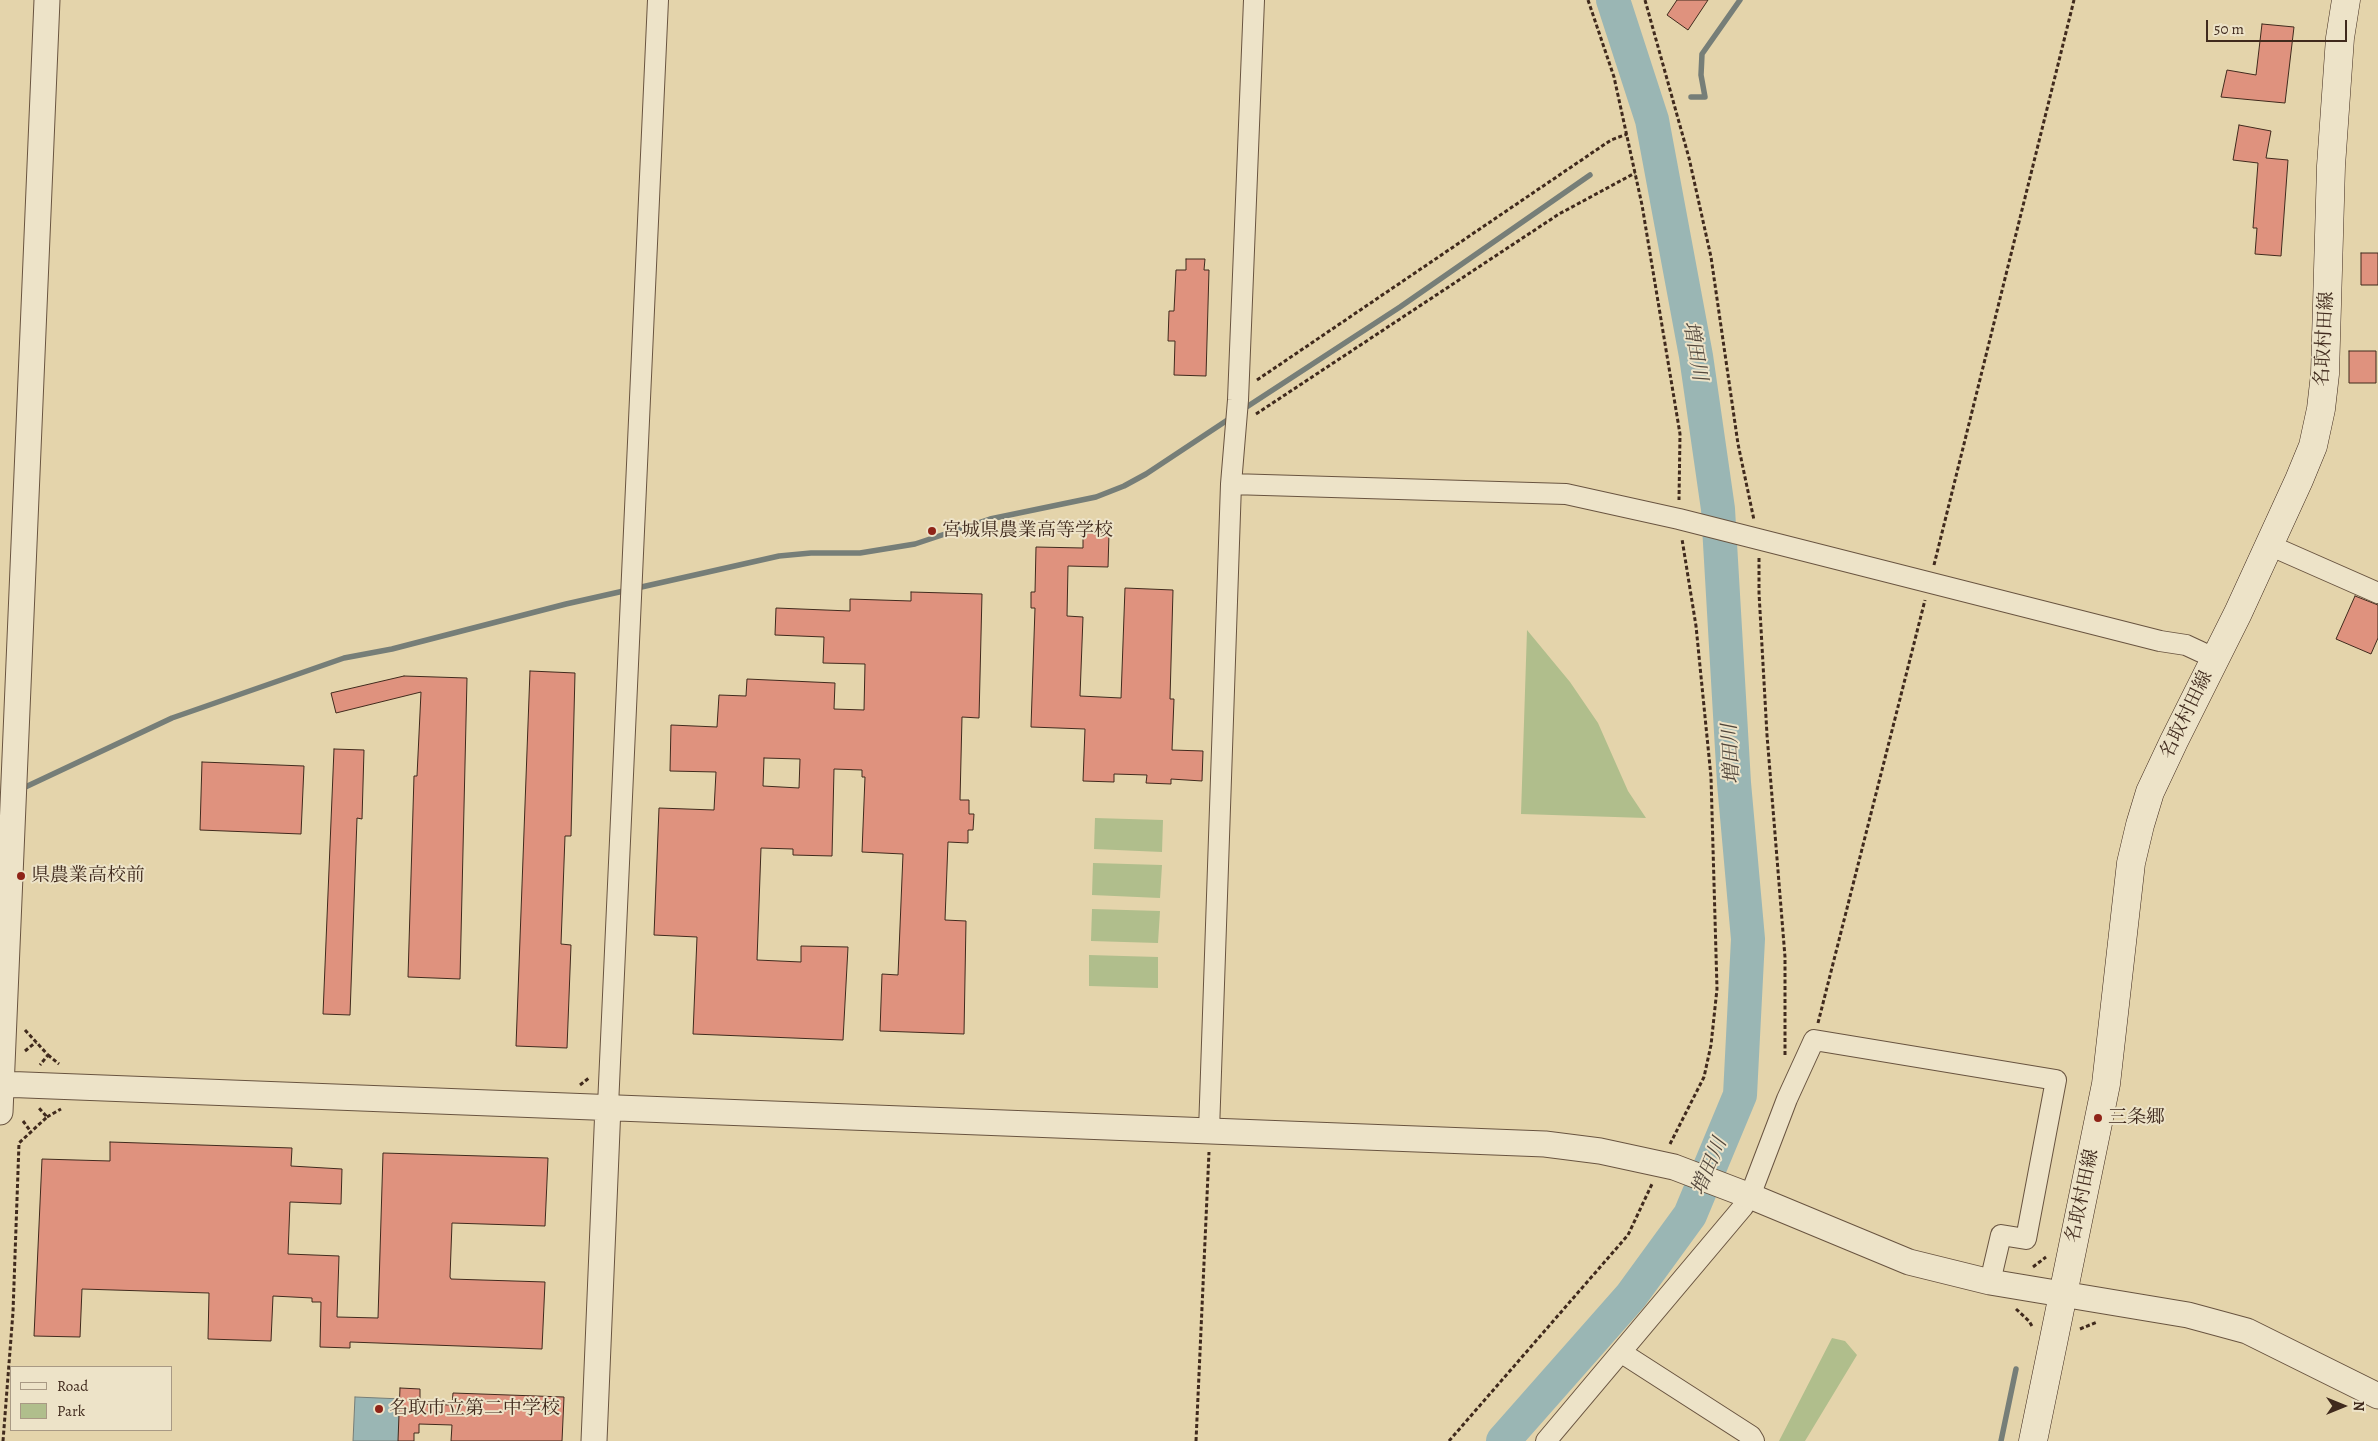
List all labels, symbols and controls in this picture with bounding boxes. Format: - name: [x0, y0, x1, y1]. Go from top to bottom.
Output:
- scale bar: [2208, 10, 2349, 42]
- text: 50 m: [2214, 19, 2244, 39]
- street label: 名取村田線: [2311, 291, 2339, 387]
- water label: 増田川: [1677, 319, 1711, 383]
- place label: 宮城県農業高等学校: [942, 520, 1113, 542]
- marker: 宮城県農業高等学校: [926, 525, 938, 537]
- street label: 名取村田線: [2156, 667, 2218, 763]
- water label: 増田川: [1718, 723, 1746, 785]
- place label: 県農業高校前: [31, 865, 145, 887]
- marker: 県農業高校前: [15, 870, 27, 882]
- place label: 三条郷: [2108, 1107, 2165, 1129]
- marker: 三条郷: [2092, 1112, 2104, 1124]
- water label: 増田川: [1687, 1135, 1733, 1199]
- street label: 名取村田線: [2062, 1147, 2104, 1245]
- legend: [10, 1366, 172, 1431]
- text: Road: [57, 1376, 88, 1396]
- north arrow: [2318, 1381, 2368, 1431]
- place label: 名取市立第二中学校: [389, 1398, 560, 1420]
- text: Park: [57, 1401, 85, 1421]
- text: N: [2349, 1401, 2368, 1411]
- marker: 名取市立第二中学校: [373, 1403, 385, 1415]

